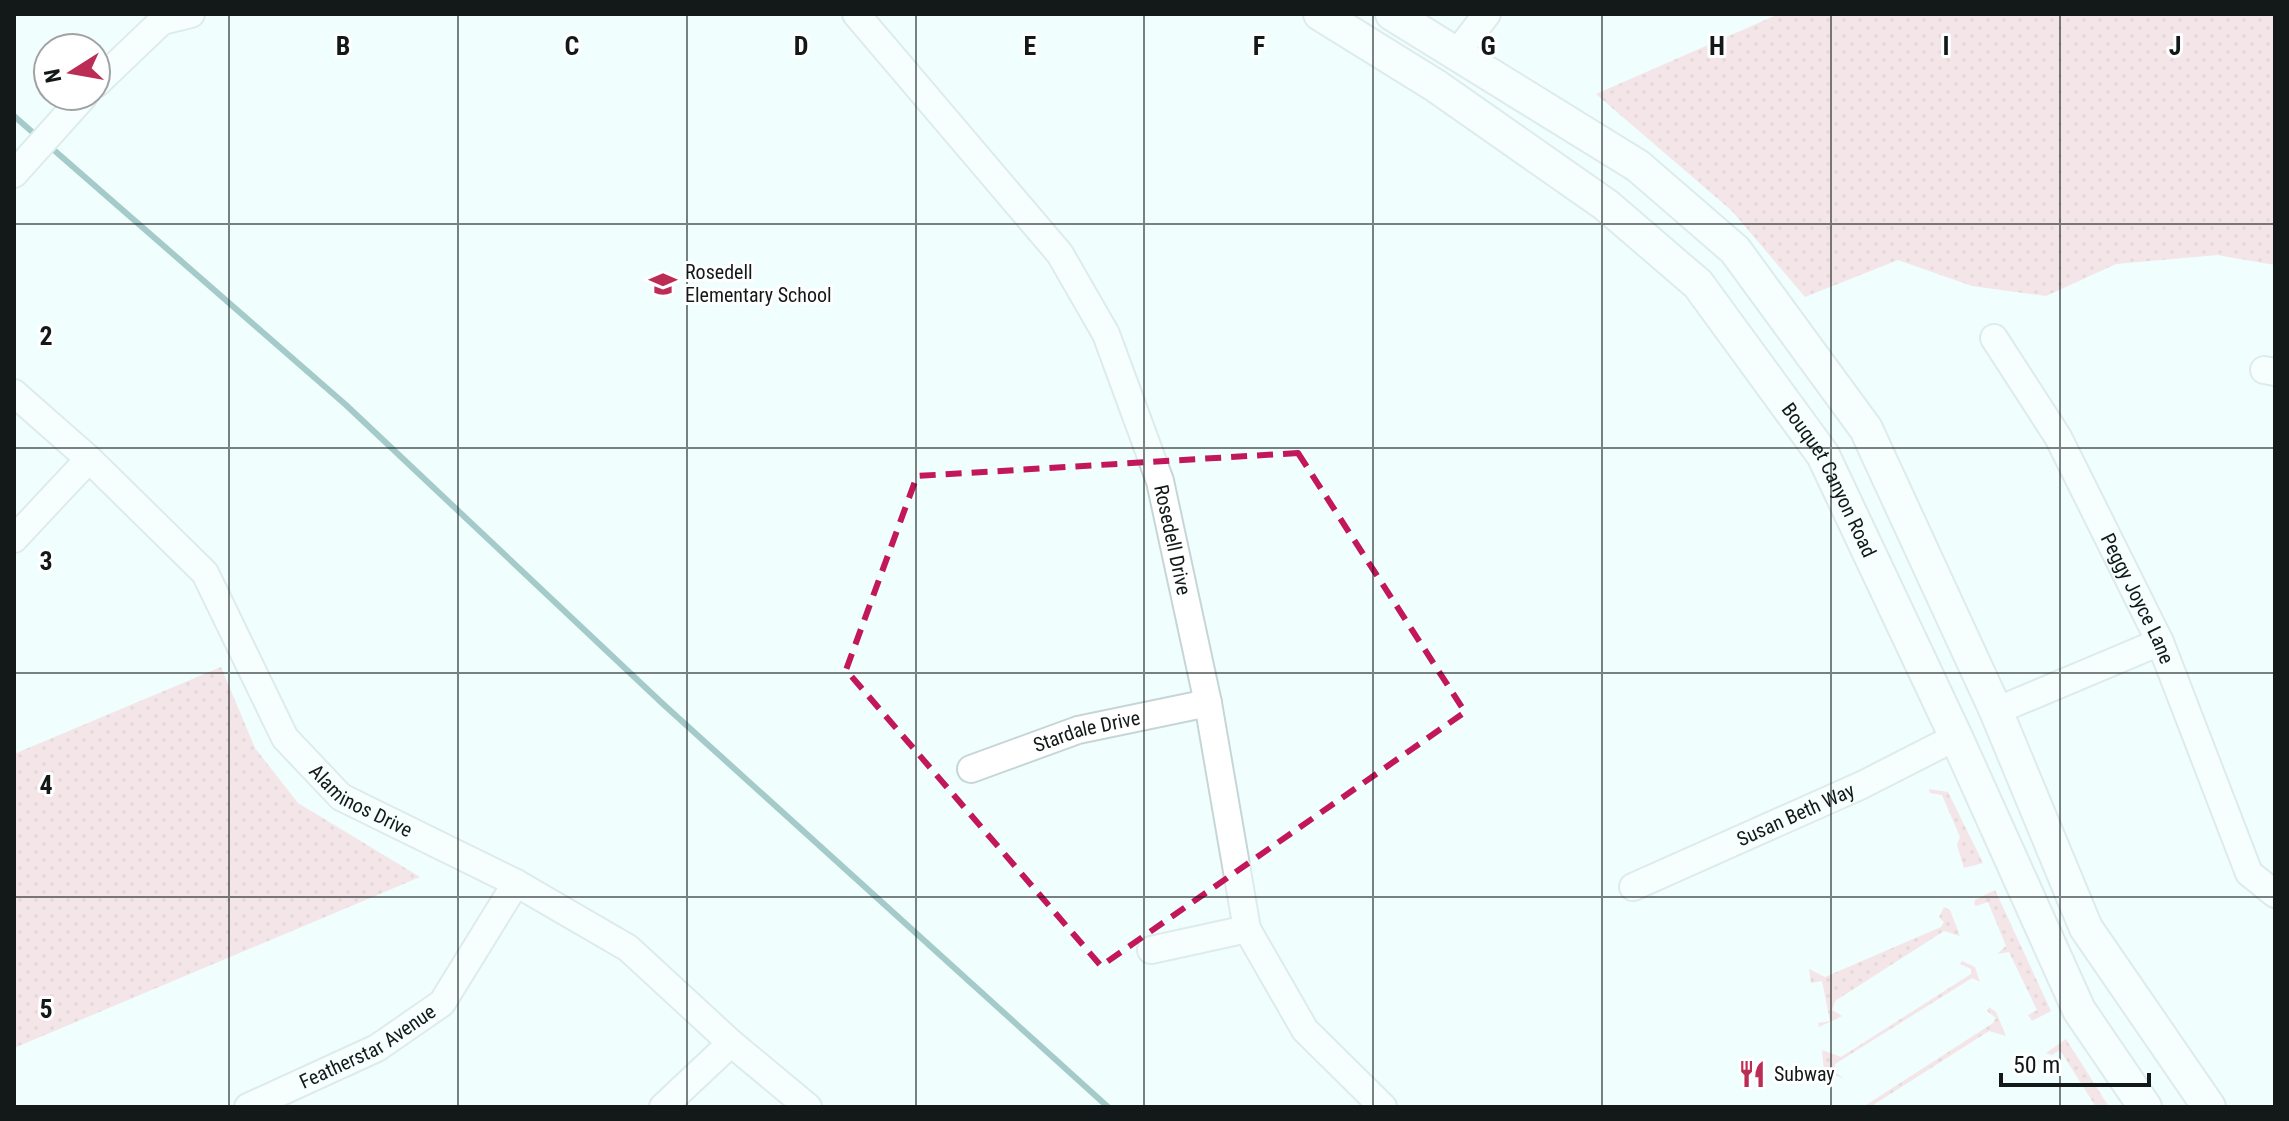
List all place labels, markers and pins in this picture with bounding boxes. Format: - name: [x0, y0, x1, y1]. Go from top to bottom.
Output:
- place label: Rosedell Elementary School: [685, 260, 832, 307]
- school or university icon: Rosedell Elementary School: [648, 269, 678, 299]
- restaurant icon: Subway: [1737, 1059, 1767, 1089]
- place label: Subway: [1774, 1062, 1835, 1086]

